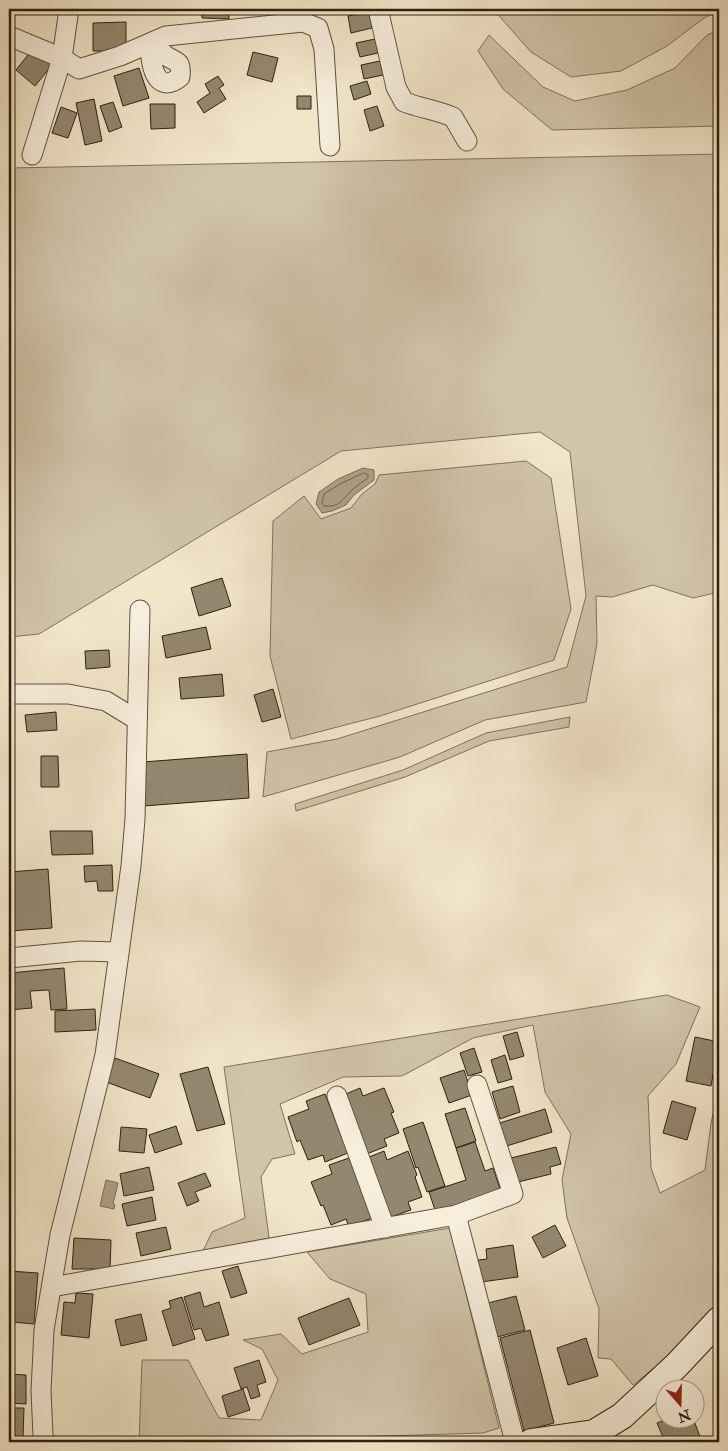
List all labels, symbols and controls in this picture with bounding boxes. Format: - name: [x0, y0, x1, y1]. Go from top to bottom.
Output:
- north arrow: [656, 1378, 706, 1428]
- text: N: [675, 1405, 694, 1426]

